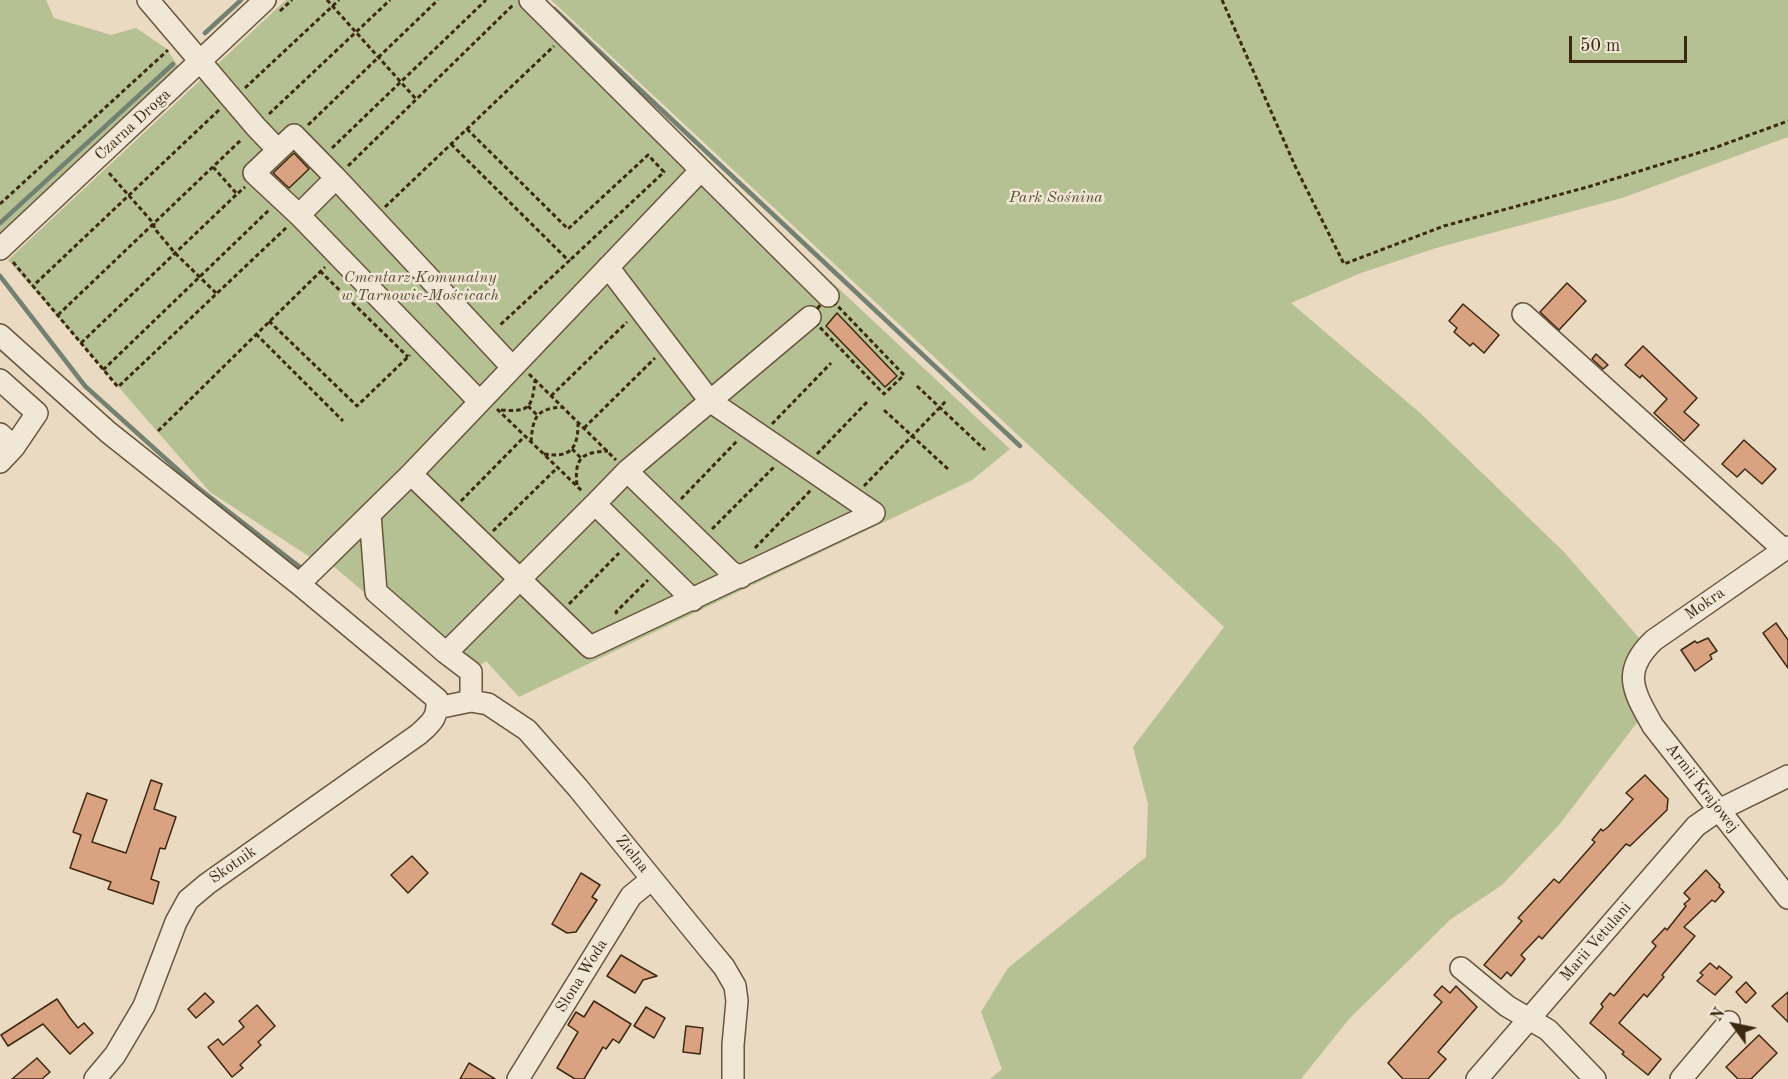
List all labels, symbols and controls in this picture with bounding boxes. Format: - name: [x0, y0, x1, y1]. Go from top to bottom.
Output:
- scale bar: [1572, 24, 1690, 62]
- text: 50 m: [1580, 37, 1620, 55]
- street label: Czarna Droga: [91, 85, 175, 165]
- park label: Park Sośnina: [1009, 188, 1103, 208]
- park label: Cmentarz Komunalny w Tarnowie-Mościcach: [341, 268, 499, 306]
- street label: Mokra: [1681, 583, 1729, 625]
- street label: Armii Krajowej: [1661, 739, 1743, 837]
- street label: Zielna: [611, 831, 653, 877]
- street label: Skotnik: [206, 842, 260, 888]
- street label: Marii Vetulani: [1556, 899, 1636, 985]
- street label: Słona Woda: [552, 936, 612, 1016]
- north arrow: [1704, 995, 1764, 1055]
- text: N: [1709, 1006, 1729, 1025]

